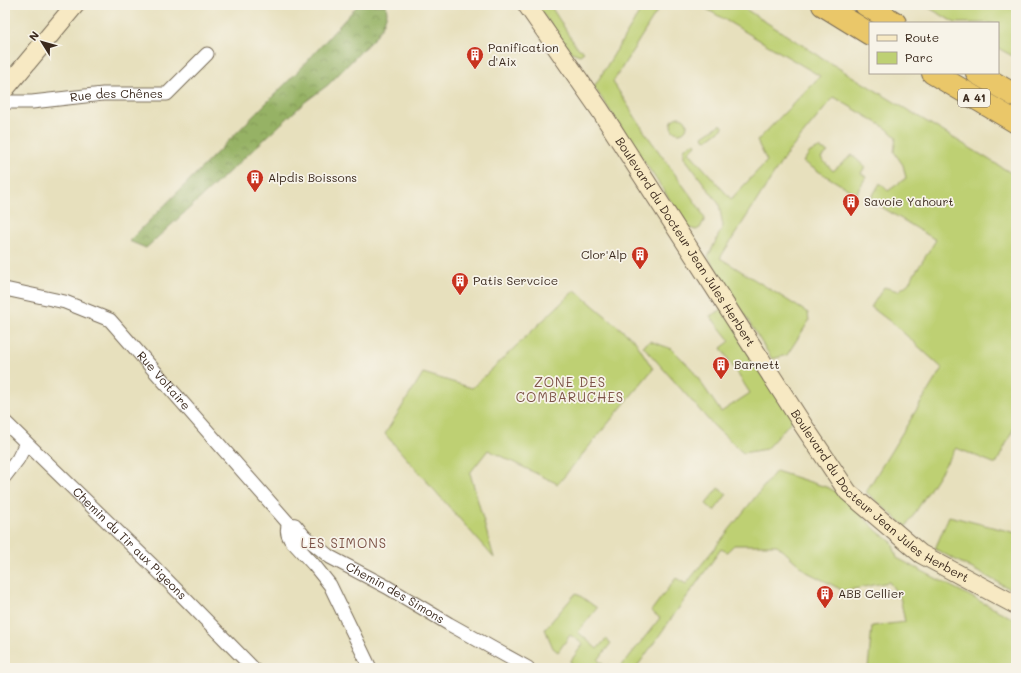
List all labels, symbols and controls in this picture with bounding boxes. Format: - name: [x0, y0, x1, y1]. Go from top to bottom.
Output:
- north arrow: [22, 22, 62, 62]
- legend: [869, 22, 999, 74]
- text: N: [25, 28, 42, 44]
- text: Route: [905, 29, 939, 45]
- place label: Panification d'Aix: [488, 39, 559, 69]
- building icon: Panification d'Aix: [465, 45, 485, 70]
- text: Parc: [905, 49, 933, 65]
- street label: Rue des Chênes: [69, 85, 163, 105]
- road number: A 41: [958, 89, 990, 107]
- street label: Boulevard du Docteur Jean Jules Herbert: [613, 134, 759, 349]
- building icon: Alpdis Boissons: [245, 168, 265, 193]
- place label: Alpdis Boissons: [268, 169, 357, 185]
- building icon: Savoie Yahourt: [841, 192, 861, 217]
- place label: Savoie Yahourt: [864, 193, 954, 209]
- building icon: Clor'Alp: [630, 245, 650, 270]
- place label: Clor'Alp: [581, 246, 627, 262]
- building icon: Patis Servcice: [450, 271, 470, 296]
- place label: Patis Servcice: [473, 272, 558, 288]
- street label: Rue Voltaire: [134, 347, 194, 413]
- building icon: Barnett: [711, 355, 731, 380]
- place label: Barnett: [734, 356, 780, 372]
- district label: ZONE DES COMBARUCHES: [516, 373, 624, 405]
- street label: Boulevard du Docteur Jean Jules Herbert: [788, 406, 972, 585]
- street label: Chemin du Tir aux Pigeons: [70, 483, 191, 603]
- district label: LES SIMONS: [301, 534, 387, 551]
- street label: Chemin des Simons: [343, 558, 448, 627]
- building icon: ABB Cellier: [815, 584, 835, 609]
- place label: ABB Cellier: [838, 585, 904, 601]

